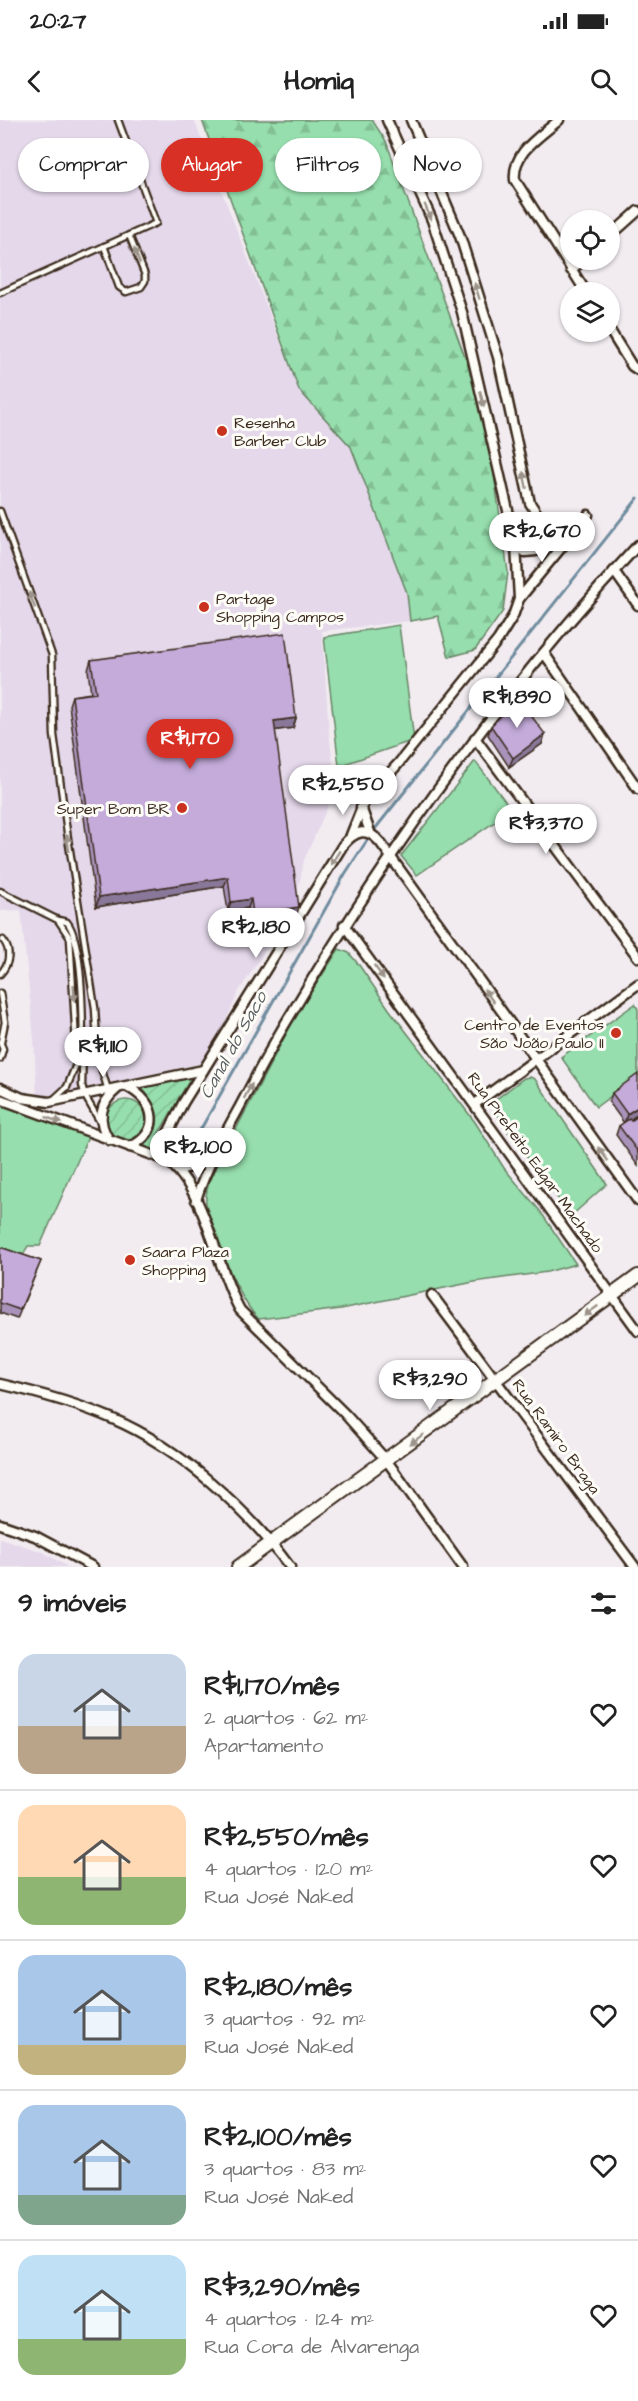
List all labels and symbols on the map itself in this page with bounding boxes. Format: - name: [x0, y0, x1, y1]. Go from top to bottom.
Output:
- one-way arrow: [423, 203, 433, 221]
- one-way arrow: [132, 247, 142, 265]
- one-way arrow: [472, 282, 481, 300]
- one-way arrow: [478, 389, 488, 408]
- place label: Resenha Barber Club: [234, 412, 326, 452]
- marker: Resenha Barber Club: [215, 424, 229, 438]
- one-way arrow: [520, 470, 529, 489]
- pin: R$2,670: [487, 512, 597, 563]
- place label: Partage Shopping Campos: [216, 588, 344, 629]
- one-way arrow: [26, 591, 36, 609]
- marker: Partage Shopping Campos: [197, 600, 211, 614]
- pin: R$1,890: [462, 678, 572, 729]
- pin: R$1,170: [135, 719, 245, 770]
- pin: R$2,550: [288, 765, 398, 816]
- place label: Super Bom BR: [57, 798, 170, 820]
- marker: Super Bom BR: [175, 801, 189, 815]
- pin: R$3,370: [491, 804, 601, 855]
- one-way arrow: [64, 833, 73, 852]
- one-way arrow: [329, 850, 340, 866]
- pin: R$2,180: [201, 908, 311, 959]
- one-way arrow: [373, 963, 385, 979]
- one-way arrow: [69, 984, 78, 1003]
- water label: Canal do Saco: [194, 986, 274, 1103]
- one-way arrow: [483, 988, 495, 1003]
- place label: Centro de Eventos São João Paulo II: [464, 1014, 604, 1054]
- marker: Centro de Eventos São João Paulo II: [609, 1026, 623, 1040]
- pin: R$1,110: [48, 1027, 158, 1078]
- street label: Rua Prefeito Edgar Machado: [461, 1068, 608, 1258]
- one-way arrow: [243, 1082, 253, 1099]
- one-way arrow: [45, 1116, 63, 1125]
- pin: R$2,100: [143, 1128, 253, 1179]
- one-way arrow: [598, 1146, 610, 1161]
- place label: Saara Plaza Shopping: [142, 1241, 229, 1282]
- marker: Saara Plaza Shopping: [123, 1253, 137, 1267]
- one-way arrow: [583, 1305, 599, 1317]
- pin: R$3,290: [375, 1360, 485, 1411]
- street label: Rua Ramiro Braga: [506, 1375, 605, 1499]
- one-way arrow: [409, 1433, 425, 1445]

